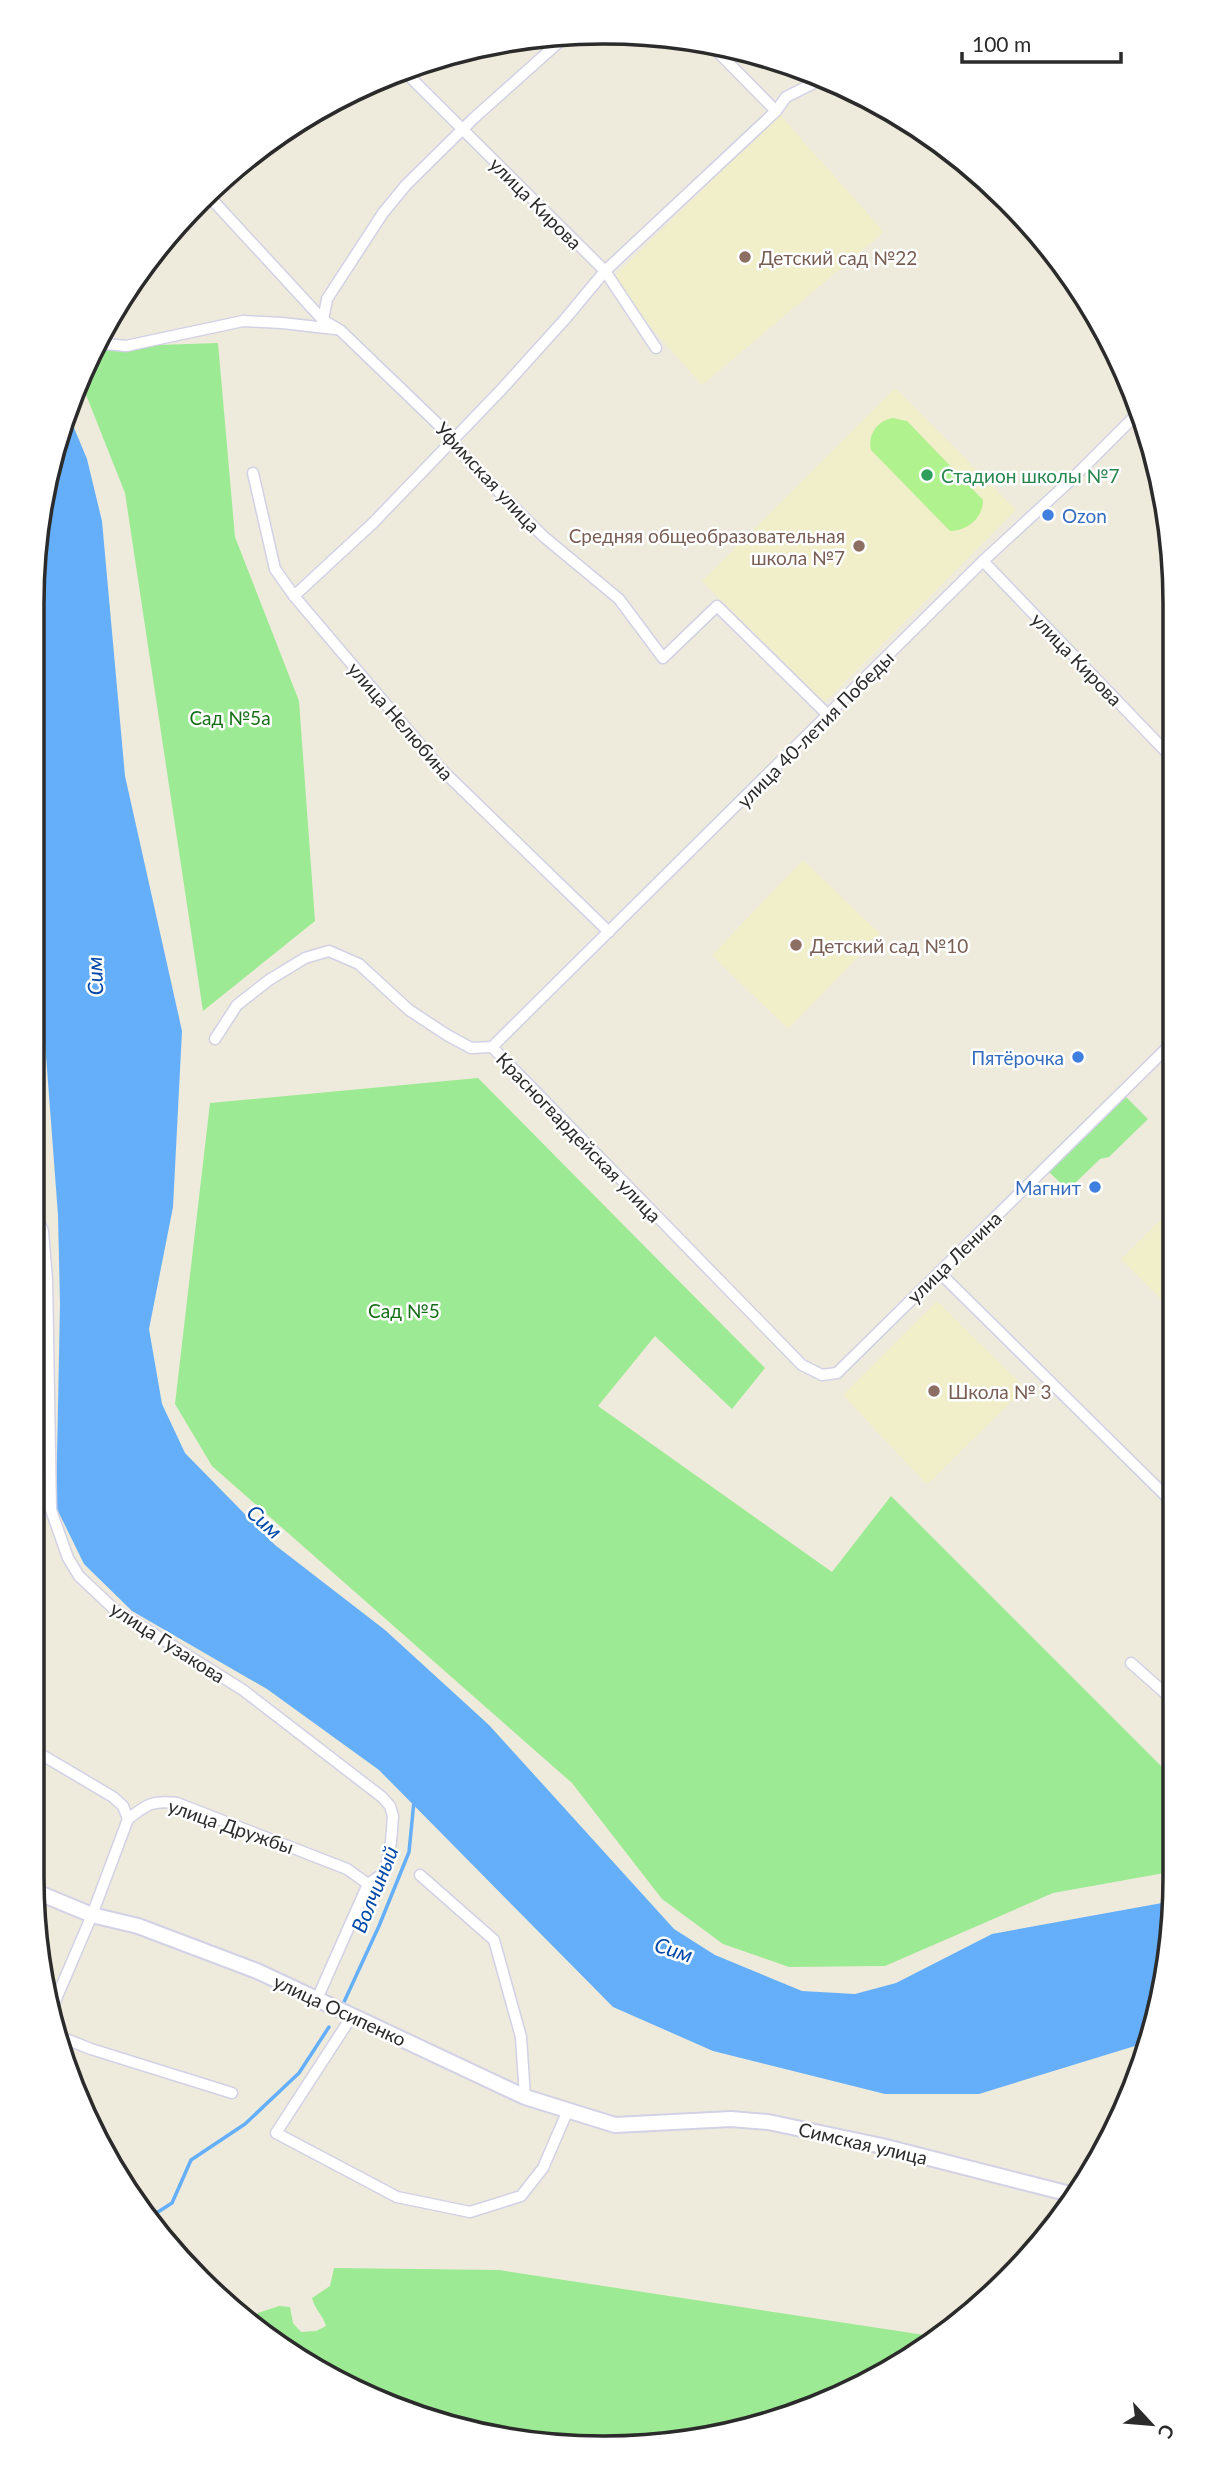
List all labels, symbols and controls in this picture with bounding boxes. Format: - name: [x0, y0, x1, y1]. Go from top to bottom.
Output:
- scale bar: [962, 21, 1121, 65]
- text: 100 m: [972, 31, 1031, 56]
- street label: улица Кирова: [485, 152, 587, 254]
- place label: Детский сад №22: [759, 246, 917, 269]
- marker: Детский сад №22: [737, 249, 753, 265]
- street label: Уфимская улица: [431, 417, 545, 537]
- place label: Стадион школы №7: [941, 464, 1120, 487]
- marker: Стадион школы №7: [919, 467, 935, 483]
- place label: Ozon: [1062, 504, 1107, 527]
- marker: Ozon: [1040, 507, 1056, 523]
- place label: Средняя общеобразовательная школа №7: [569, 524, 845, 569]
- marker: Средняя общеобразовательная школа №7: [851, 538, 867, 554]
- street label: улица Кирова: [1027, 608, 1127, 710]
- street label: улица 40-летия Победы: [732, 646, 898, 812]
- street label: улица Нелюбина: [343, 657, 459, 785]
- park label: Сад №5а: [189, 706, 271, 729]
- place label: Детский сад №10: [810, 934, 968, 957]
- marker: Детский сад №10: [788, 937, 804, 953]
- water label: Сим: [81, 956, 107, 996]
- place label: Пятёрочка: [971, 1046, 1064, 1069]
- street label: Красногвардейская улица: [492, 1047, 666, 1227]
- marker: Пятёрочка: [1070, 1049, 1086, 1065]
- place label: Магнит: [1015, 1176, 1081, 1199]
- marker: Магнит: [1087, 1179, 1103, 1195]
- street label: улица Ленина: [902, 1206, 1006, 1308]
- park label: Сад №5: [368, 1299, 440, 1322]
- place label: Школа № 3: [948, 1380, 1052, 1403]
- marker: Школа № 3: [926, 1383, 942, 1399]
- water label: Сим: [242, 1499, 288, 1543]
- street label: улица Гузакова: [106, 1596, 230, 1688]
- street label: улица Дружбы: [165, 1794, 297, 1858]
- water label: Волчиный: [345, 1842, 403, 1936]
- water label: Сим: [652, 1931, 696, 1967]
- street label: улица Осипенко: [270, 1969, 410, 2051]
- street label: Симская улица: [796, 2117, 930, 2169]
- north arrow: [1116, 2389, 1186, 2459]
- text: С: [1153, 2421, 1180, 2443]

